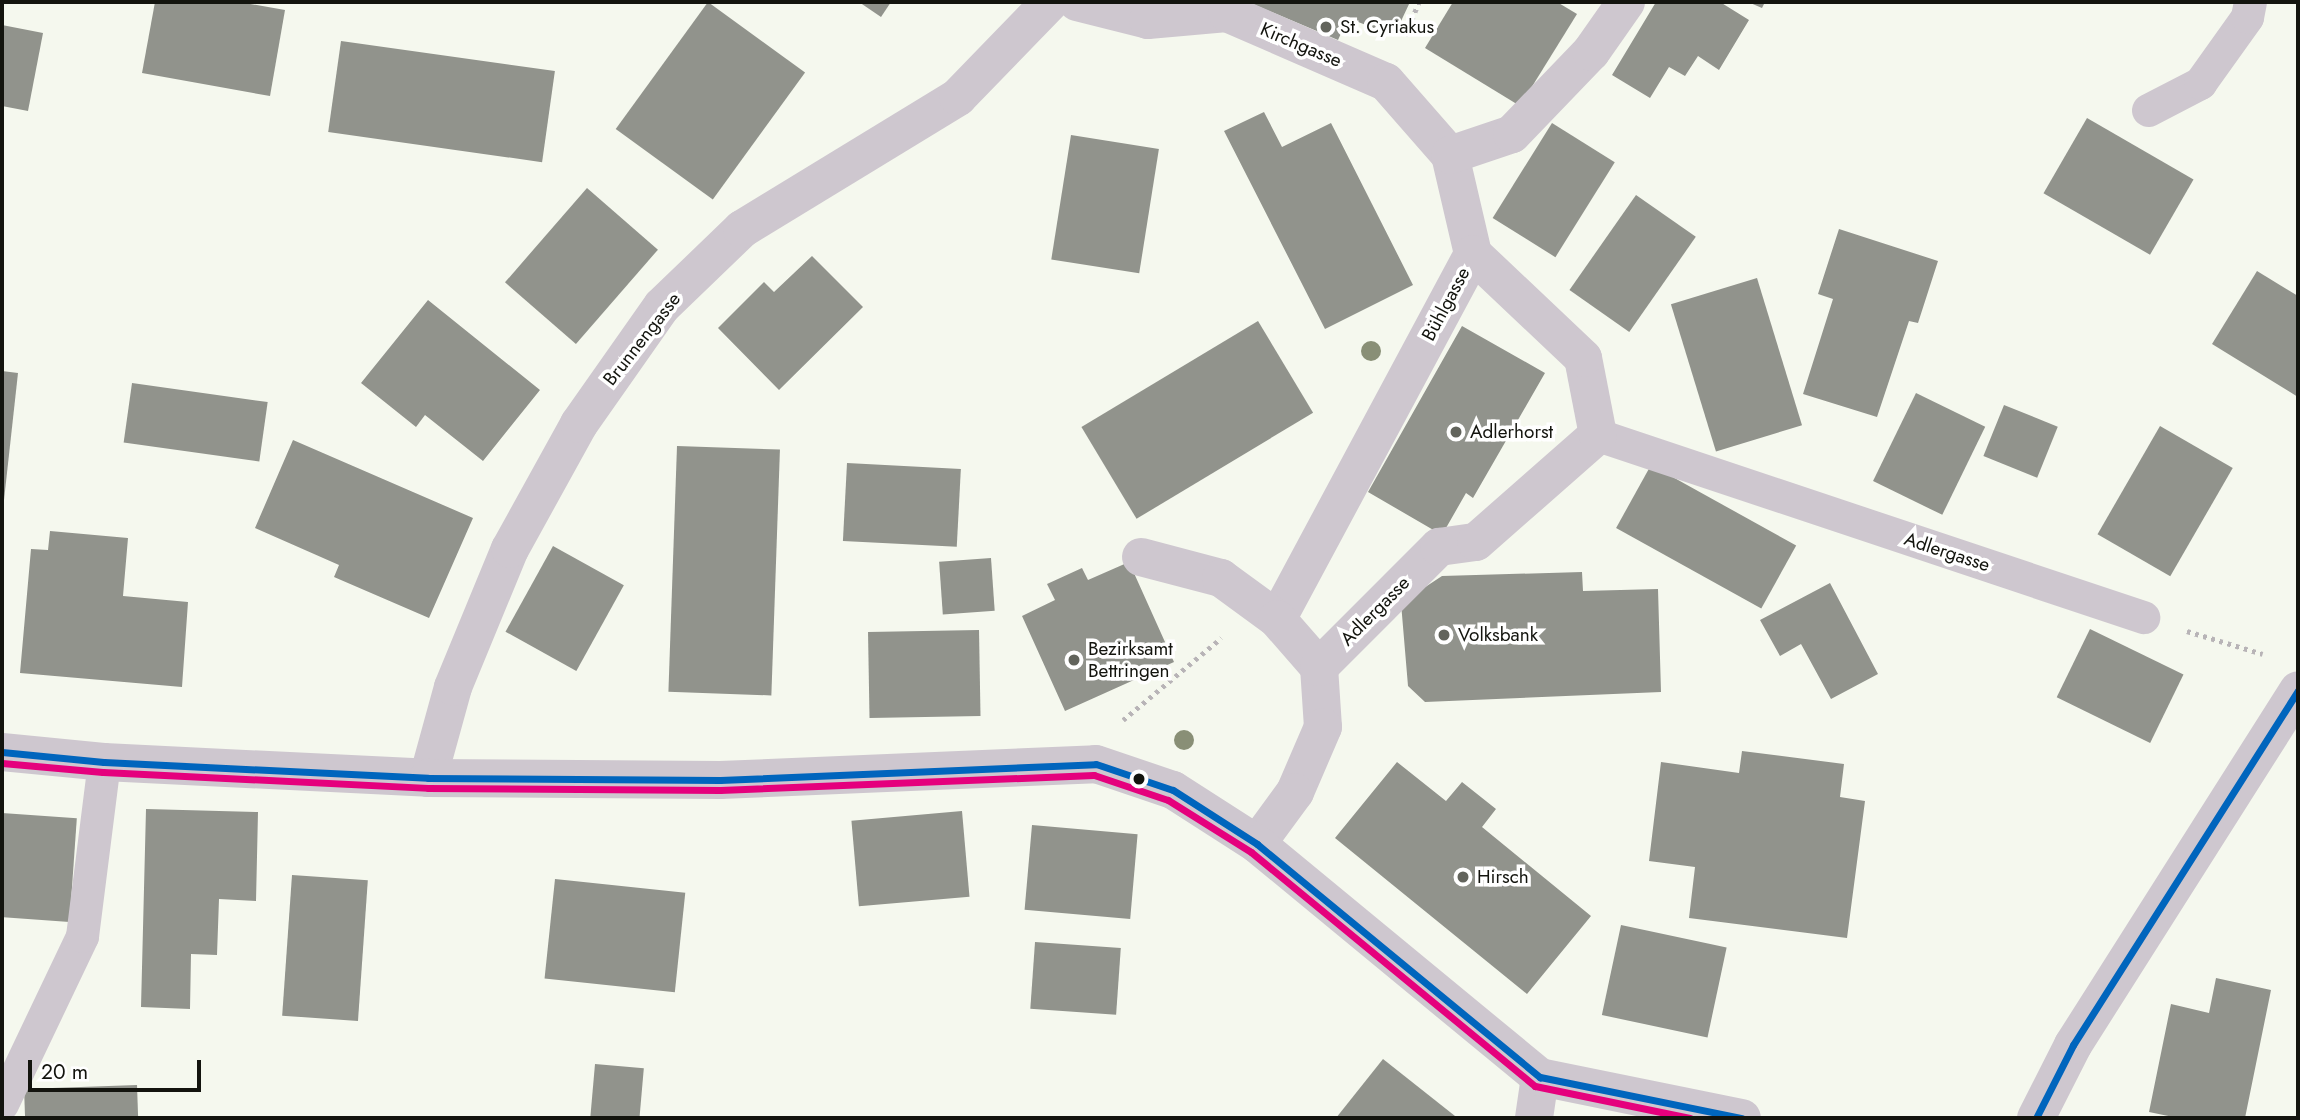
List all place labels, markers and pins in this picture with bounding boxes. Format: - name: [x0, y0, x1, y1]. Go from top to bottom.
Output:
- place label: St. Cyriakus: [1340, 16, 1434, 38]
- marker: St. Cyriakus: [1318, 19, 1334, 35]
- place label: Adlerhorst: [1470, 421, 1553, 443]
- marker: Adlerhorst: [1448, 424, 1464, 440]
- place label: Volksbank: [1458, 624, 1538, 646]
- marker: Volksbank: [1436, 627, 1452, 643]
- place label: Bezirksamt Bettringen: [1088, 638, 1173, 682]
- marker: Bezirksamt Bettringen: [1066, 652, 1082, 668]
- unlabelled marker: [1132, 772, 1146, 786]
- place label: Hirsch: [1477, 866, 1529, 888]
- marker: Hirsch: [1455, 869, 1471, 885]

